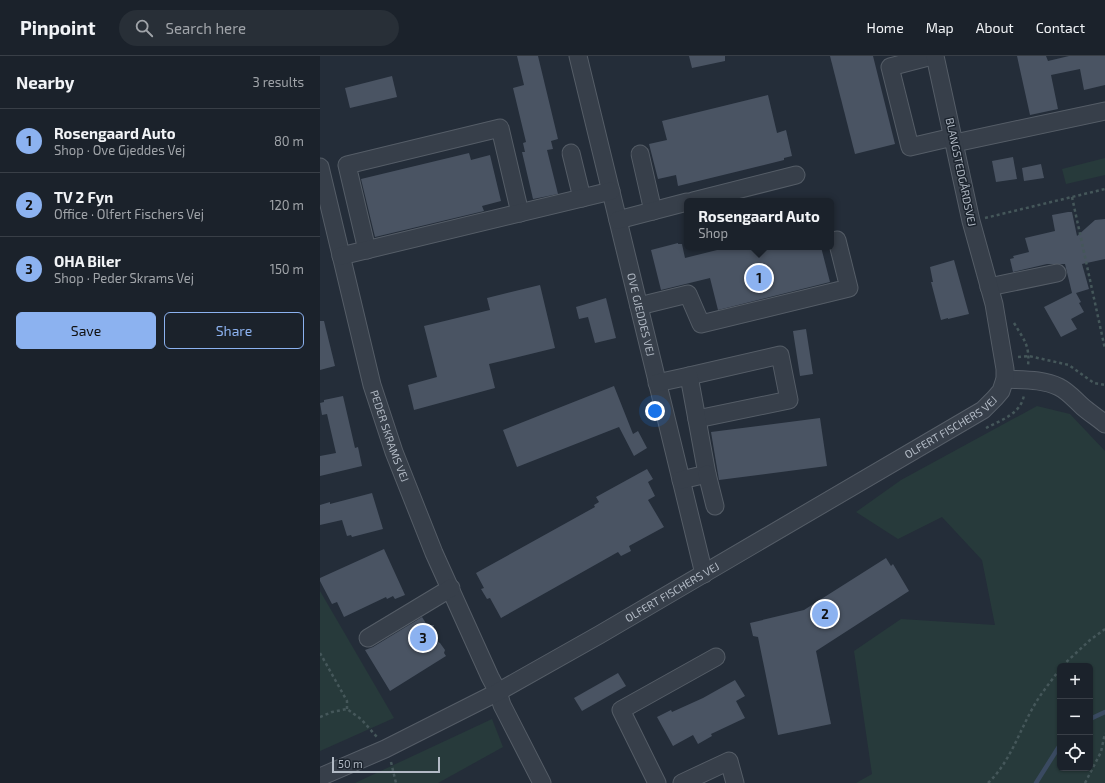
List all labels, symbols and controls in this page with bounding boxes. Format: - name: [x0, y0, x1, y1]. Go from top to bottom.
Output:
- search box: [119, 10, 399, 46]
- text: Pinpoint: [20, 16, 95, 39]
- icon: search: [133, 17, 155, 39]
- text: Search here: [165, 19, 246, 37]
- text: Home: [867, 19, 904, 36]
- text: Map: [926, 19, 954, 36]
- text: About: [976, 19, 1014, 36]
- text: Contact: [1036, 19, 1085, 36]
- text: Nearby: [16, 72, 74, 92]
- text: 3 results: [253, 74, 304, 90]
- street label: BLANGSTEDGÅRDSVEJ: [944, 116, 979, 227]
- text: Rosengaard Auto: [54, 124, 176, 142]
- text: 1: [26, 133, 32, 149]
- text: 80 m: [274, 133, 304, 149]
- text: Shop · Ove Gjeddes Vej: [54, 142, 185, 158]
- text: TV 2 Fyn: [54, 188, 113, 206]
- text: 2: [25, 197, 33, 213]
- text: 120 m: [269, 197, 304, 213]
- popup: [684, 198, 834, 250]
- text: Office · Olfert Fischers Vej: [54, 206, 204, 222]
- text: Rosengaard Auto: [698, 207, 820, 225]
- text: Shop: [698, 225, 728, 241]
- text: OHA Biler: [54, 252, 121, 270]
- text: 3: [25, 261, 33, 277]
- text: 150 m: [270, 261, 304, 277]
- pin: 1: [746, 263, 772, 293]
- text: Shop · Peder Skrams Vej: [54, 270, 194, 286]
- street label: OVE GJEDDES VEJ: [625, 271, 658, 357]
- button: Save: [16, 312, 156, 349]
- button: Share: [164, 312, 304, 349]
- street label: PEDER SKRAMS VEJ: [368, 388, 412, 484]
- street label: OLFERT FISCHERS VEJ: [902, 393, 999, 461]
- your location: [645, 401, 665, 421]
- street label: OLFERT FISCHERS VEJ: [622, 559, 721, 624]
- pin: 2: [812, 599, 838, 629]
- pin: 3: [410, 623, 436, 653]
- map controls: [1057, 663, 1093, 771]
- button: +: [1057, 663, 1093, 699]
- button: −: [1057, 699, 1093, 735]
- button: locate: [1057, 735, 1093, 771]
- scale bar: [332, 755, 440, 774]
- text: 50 m: [338, 757, 363, 770]

